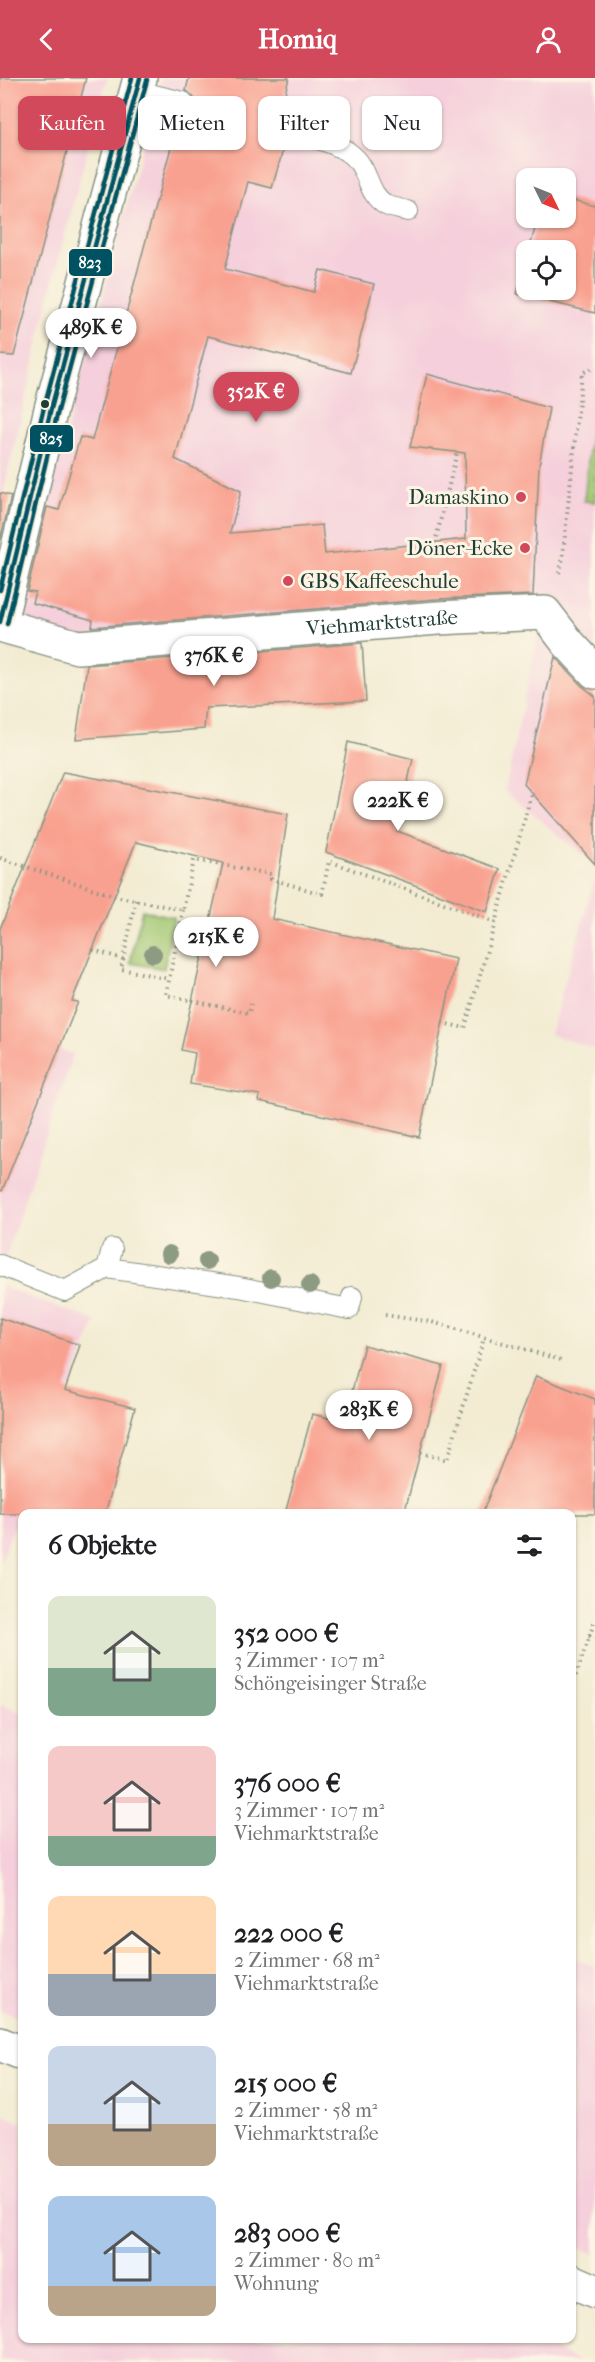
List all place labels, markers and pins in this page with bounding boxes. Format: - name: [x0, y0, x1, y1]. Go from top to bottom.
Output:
- pin: 489K €: [42, 308, 140, 359]
- pin: 352K €: [207, 372, 305, 423]
- unlabelled marker: [39, 398, 51, 410]
- place label: Damaskino: [409, 485, 509, 509]
- marker: Damaskino: [514, 490, 528, 504]
- place label: Döner-Ecke: [407, 536, 513, 560]
- marker: Döner-Ecke: [518, 541, 532, 555]
- place label: GBS Kaffeeschule: [300, 569, 459, 593]
- marker: GBS Kaffeeschule: [281, 574, 295, 588]
- pin: 376K €: [165, 636, 263, 687]
- pin: 222K €: [349, 781, 447, 832]
- pin: 215K €: [167, 917, 265, 968]
- pin: 283K €: [320, 1390, 418, 1441]

